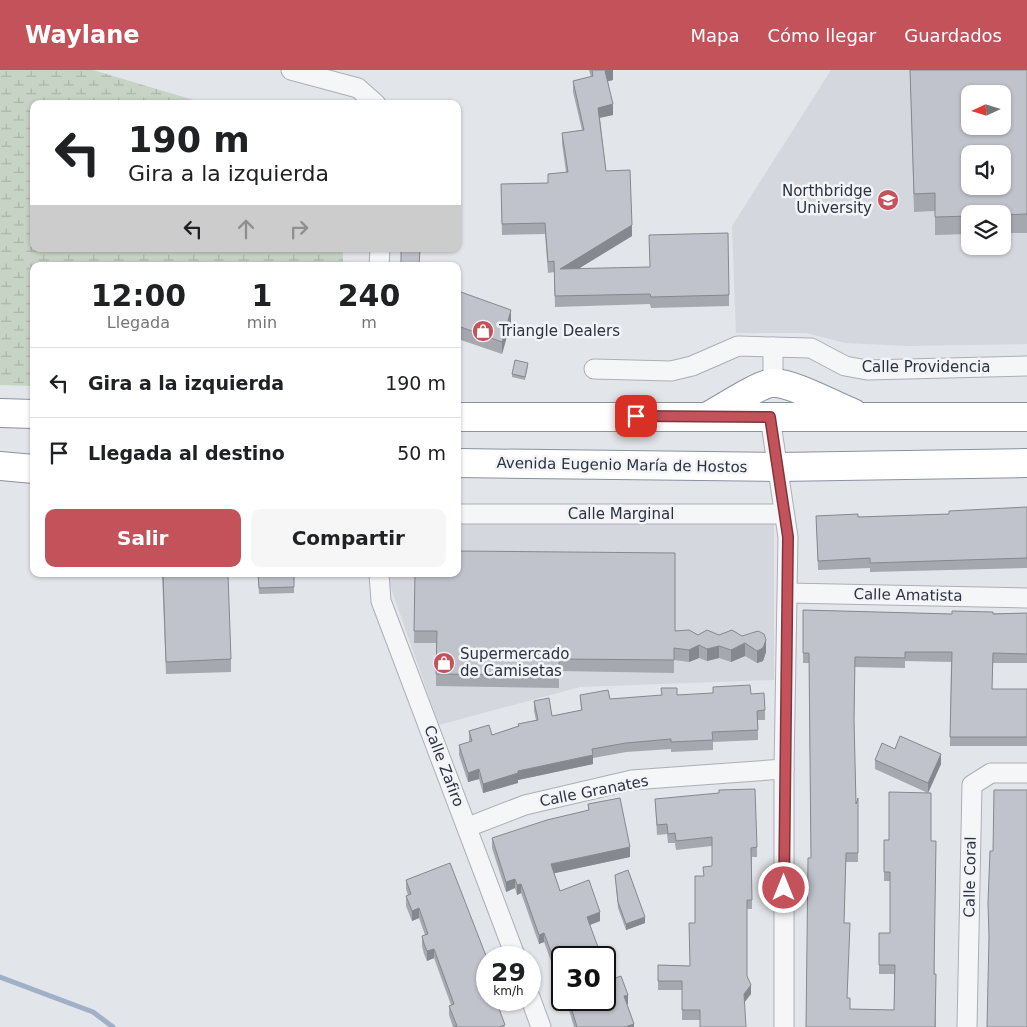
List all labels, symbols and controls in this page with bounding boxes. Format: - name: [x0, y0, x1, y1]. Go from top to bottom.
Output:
- text: Waylane: [25, 21, 140, 49]
- text: Mapa: [690, 25, 739, 46]
- text: Cómo llegar: [767, 25, 876, 46]
- text: Guardados: [904, 25, 1002, 46]
- north arrow: [961, 85, 1011, 135]
- map controls: [961, 85, 1011, 255]
- icon: left: [45, 120, 110, 185]
- text: 190 m: [128, 120, 250, 160]
- button: sound: [961, 145, 1011, 195]
- text: Gira a la izquierda: [128, 161, 329, 186]
- place label: Northbridge University: [782, 182, 872, 217]
- school or university icon: Northbridge University: [876, 188, 900, 212]
- button: layers: [961, 205, 1011, 255]
- icon: left: [179, 215, 207, 243]
- icon: ahead: [232, 215, 260, 243]
- icon: right: [285, 215, 313, 243]
- text: 12:00: [91, 278, 186, 313]
- text: 1: [251, 278, 272, 313]
- text: 240: [338, 278, 400, 313]
- text: Llegada: [107, 313, 170, 332]
- text: min: [247, 313, 277, 332]
- text: m: [361, 313, 377, 332]
- shop icon: Triangle Dealers: [471, 319, 495, 343]
- place label: Triangle Dealers: [498, 322, 620, 340]
- street label: Calle Providencia: [862, 358, 990, 376]
- icon: left: [45, 369, 73, 397]
- text: Gira a la izquierda: [88, 372, 284, 394]
- text: 190 m: [385, 372, 446, 394]
- pin: [615, 395, 657, 437]
- icon: arrive: [622, 402, 650, 430]
- icon: arrive: [45, 439, 73, 467]
- text: Llegada al destino: [88, 442, 285, 464]
- text: 50 m: [397, 442, 446, 464]
- street label: Avenida Eugenio María de Hostos: [496, 454, 748, 476]
- street label: Calle Marginal: [568, 505, 674, 523]
- button: Salir: [45, 509, 241, 567]
- button: Compartir: [251, 509, 446, 567]
- street label: Calle Amatista: [853, 585, 963, 605]
- place label: Supermercado de Camisetas: [460, 645, 570, 680]
- shop icon: Supermercado de Camisetas: [432, 651, 456, 675]
- street label: Calle Zafiro: [420, 723, 468, 809]
- street label: Calle Granates: [538, 772, 650, 810]
- street label: Calle Coral: [960, 836, 980, 918]
- position arrow: [757, 861, 809, 913]
- speed limit sign: 30: [551, 946, 616, 1011]
- text: 29: [491, 958, 526, 987]
- text: km/h: [493, 984, 524, 998]

